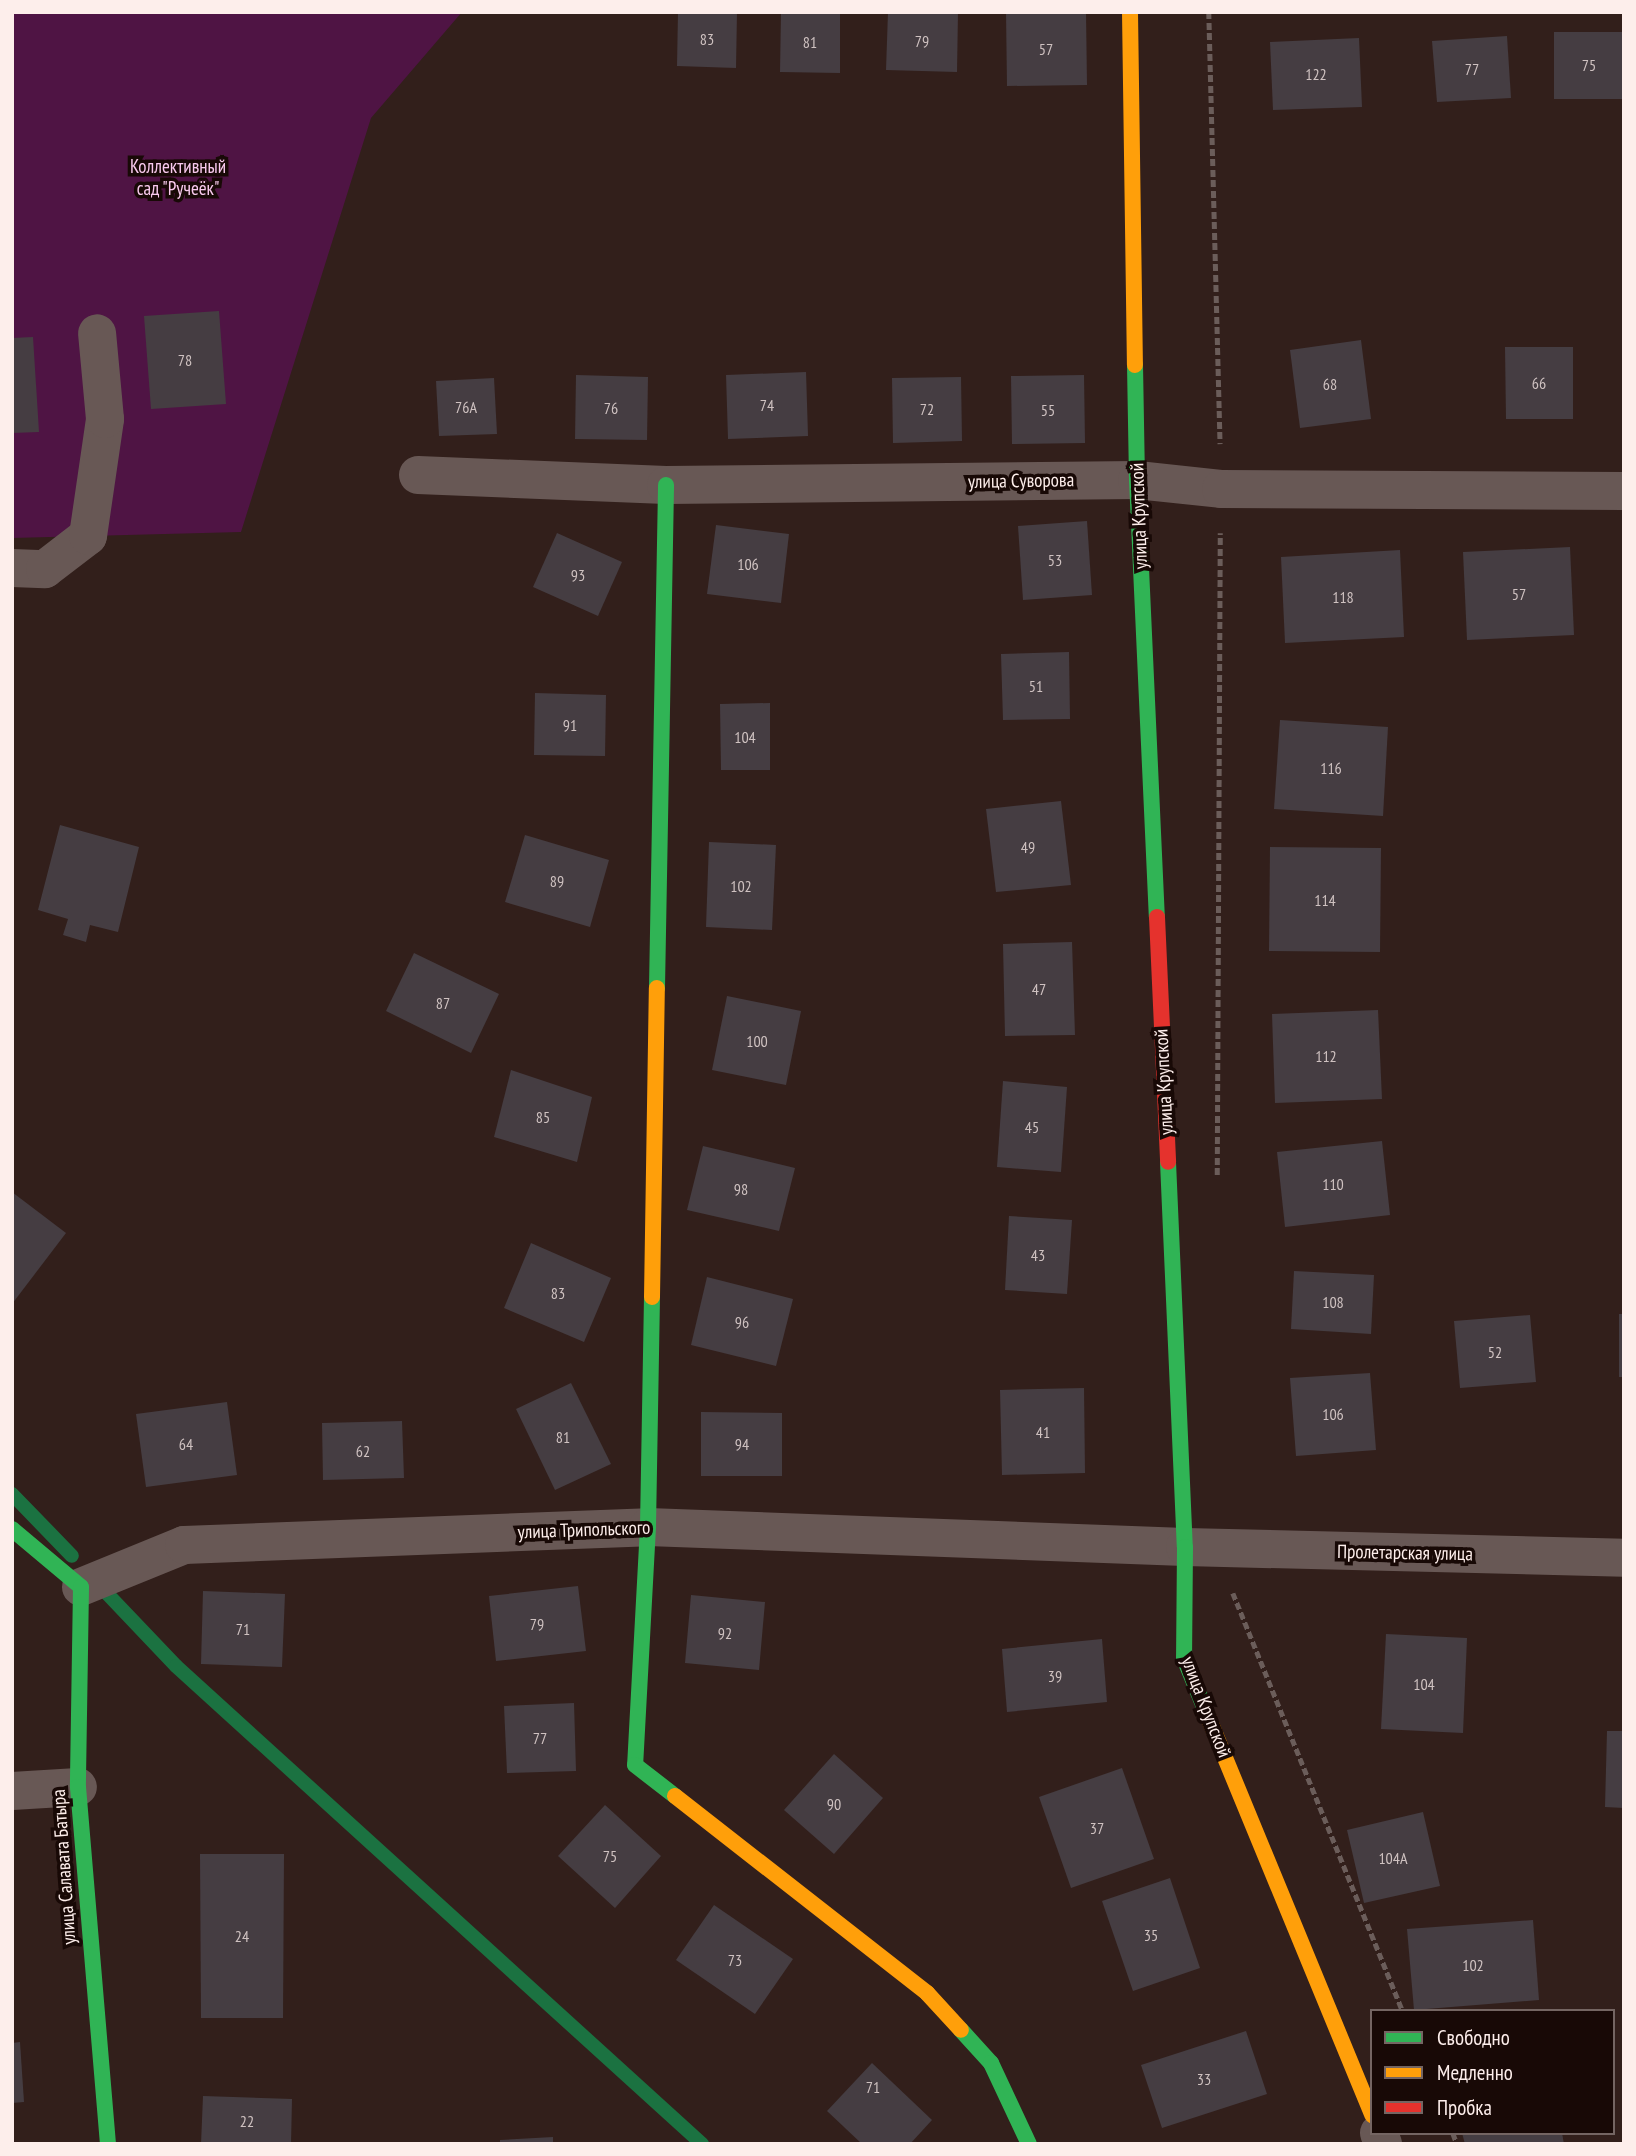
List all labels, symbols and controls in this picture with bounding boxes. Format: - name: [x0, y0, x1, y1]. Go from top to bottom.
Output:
- house number: 83: [700, 29, 714, 49]
- house number: 79: [915, 31, 929, 51]
- house number: 81: [803, 32, 817, 52]
- house number: 57: [1039, 39, 1053, 59]
- house number: 75: [1582, 55, 1596, 75]
- house number: 77: [1465, 59, 1479, 79]
- house number: 122: [1305, 64, 1327, 84]
- park label: Коллективный сад "Ручеёк": [130, 156, 226, 200]
- house number: 78: [178, 350, 192, 370]
- house number: 66: [1532, 373, 1546, 393]
- house number: 68: [1323, 374, 1337, 394]
- house number: 74: [760, 395, 774, 415]
- house number: 76А: [455, 397, 477, 417]
- house number: 76: [604, 398, 618, 418]
- house number: 72: [920, 399, 934, 419]
- house number: 55: [1041, 400, 1055, 420]
- street label: улица Крупской: [1126, 463, 1152, 569]
- street label: улица Суворова: [968, 469, 1074, 493]
- house number: 53: [1048, 550, 1062, 570]
- house number: 106: [737, 554, 759, 574]
- house number: 93: [571, 565, 585, 585]
- house number: 57: [1512, 584, 1526, 604]
- house number: 118: [1332, 587, 1354, 607]
- house number: 51: [1029, 676, 1043, 696]
- house number: 91: [563, 715, 577, 735]
- house number: 104: [734, 727, 756, 747]
- house number: 116: [1320, 758, 1342, 778]
- house number: 49: [1021, 837, 1035, 857]
- house number: 89: [550, 871, 564, 891]
- house number: 102: [730, 876, 752, 896]
- house number: 114: [1314, 890, 1336, 910]
- house number: 47: [1032, 979, 1046, 999]
- house number: 87: [436, 993, 450, 1013]
- street label: улица Крупской: [1150, 1028, 1178, 1136]
- house number: 100: [746, 1031, 768, 1051]
- house number: 112: [1315, 1046, 1337, 1066]
- house number: 85: [536, 1107, 550, 1127]
- house number: 45: [1025, 1117, 1039, 1137]
- house number: 110: [1322, 1174, 1344, 1194]
- house number: 98: [734, 1179, 748, 1199]
- house number: 43: [1031, 1245, 1045, 1265]
- house number: 83: [551, 1283, 565, 1303]
- house number: 108: [1322, 1292, 1344, 1312]
- house number: 96: [735, 1312, 749, 1332]
- house number: 52: [1488, 1342, 1502, 1362]
- house number: 106: [1322, 1404, 1344, 1424]
- house number: 41: [1036, 1422, 1050, 1442]
- house number: 81: [556, 1427, 570, 1447]
- house number: 64: [179, 1434, 193, 1454]
- house number: 94: [735, 1434, 749, 1454]
- house number: 62: [356, 1441, 370, 1461]
- street label: улица Трипольского: [517, 1516, 651, 1544]
- street label: Пролетарская улица: [1337, 1540, 1473, 1566]
- house number: 79: [530, 1614, 544, 1634]
- house number: 71: [236, 1619, 250, 1639]
- house number: 92: [718, 1623, 732, 1643]
- street label: улица Крупской: [1176, 1653, 1236, 1761]
- house number: 39: [1048, 1666, 1062, 1686]
- house number: 104: [1413, 1674, 1435, 1694]
- house number: 77: [533, 1728, 547, 1748]
- street label: улица Салавата Батыра: [47, 1788, 81, 1946]
- house number: 90: [827, 1794, 841, 1814]
- house number: 37: [1090, 1818, 1104, 1838]
- house number: 75: [603, 1846, 617, 1866]
- house number: 104А: [1378, 1848, 1408, 1868]
- house number: 35: [1144, 1925, 1158, 1945]
- house number: 24: [235, 1926, 249, 1946]
- house number: 73: [728, 1950, 742, 1970]
- house number: 102: [1462, 1955, 1484, 1975]
- legend: [1370, 2009, 1615, 2135]
- text: Свободно: [1437, 2024, 1510, 2051]
- text: Медленно: [1437, 2059, 1513, 2086]
- house number: 33: [1197, 2069, 1211, 2089]
- house number: 71: [866, 2077, 880, 2097]
- text: Пробка: [1437, 2094, 1492, 2121]
- house number: 22: [240, 2111, 254, 2131]

